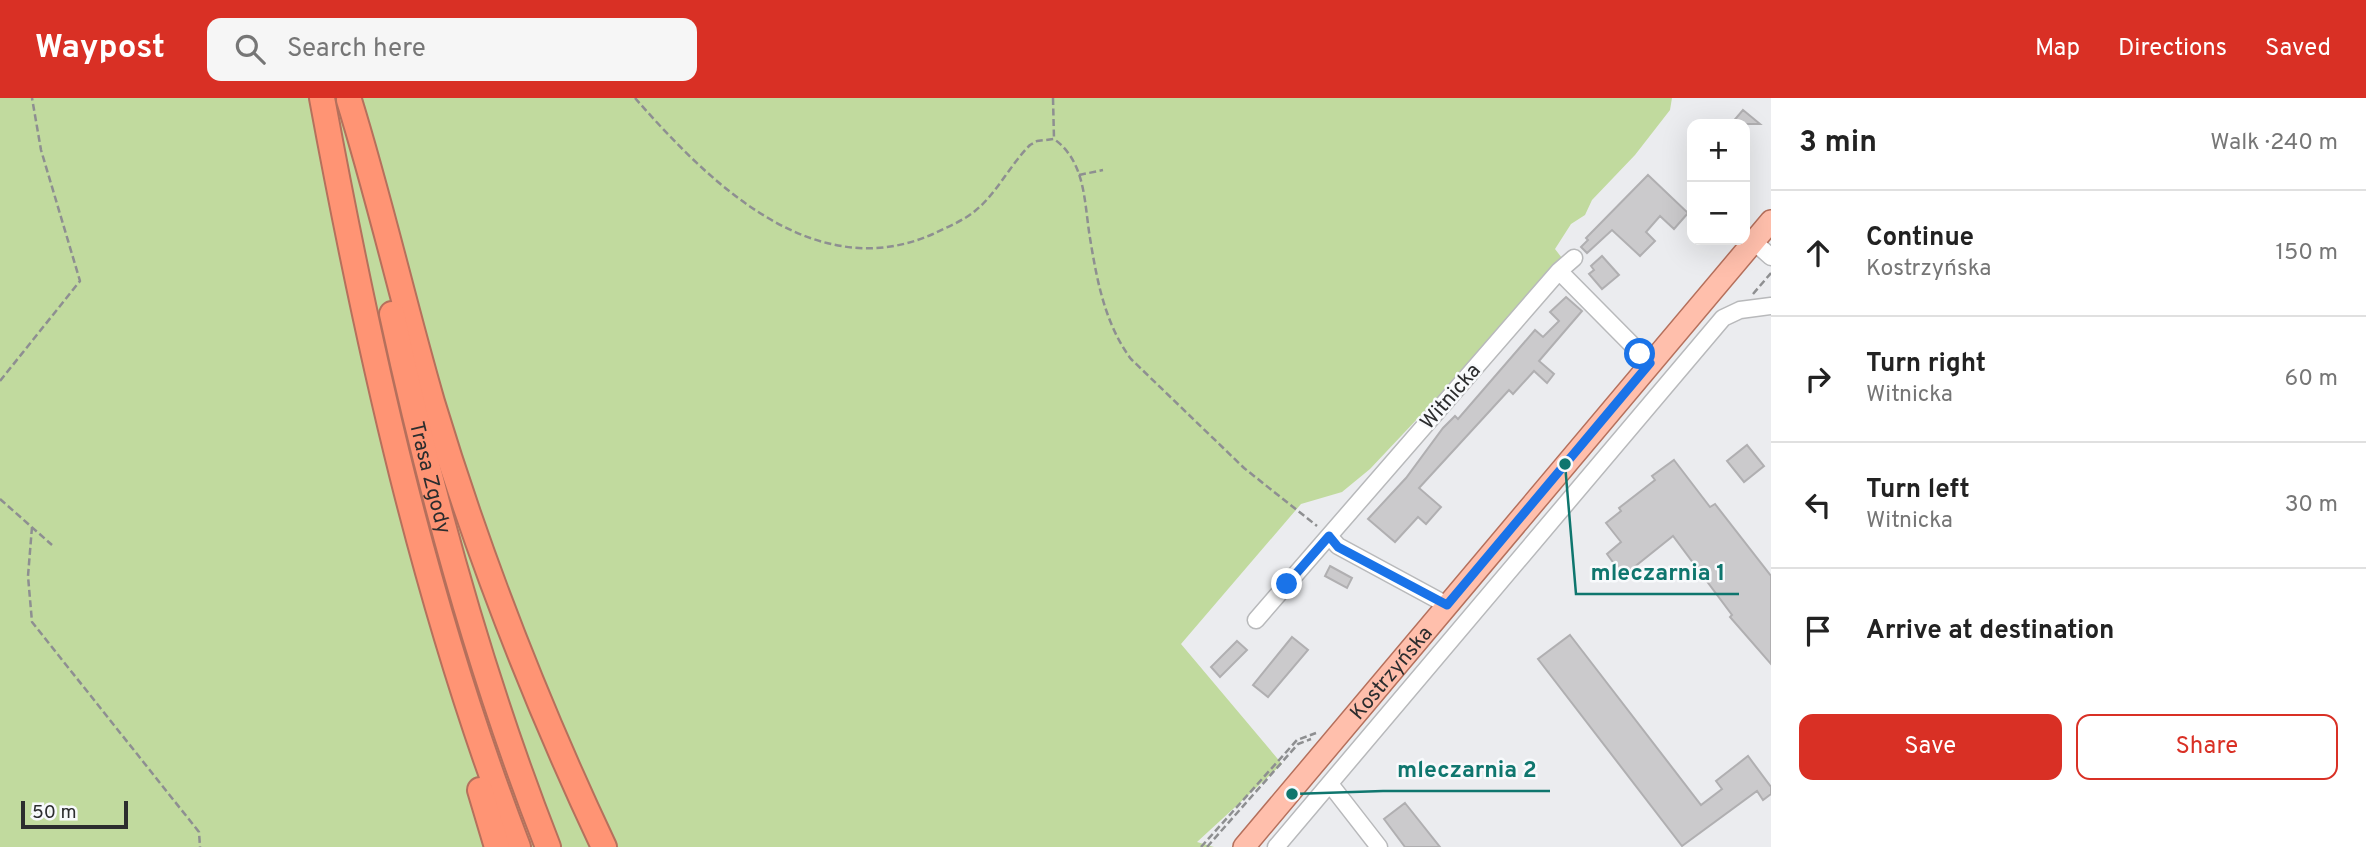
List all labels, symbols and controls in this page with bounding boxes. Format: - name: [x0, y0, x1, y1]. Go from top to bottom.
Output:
- search box: [207, 18, 697, 81]
- text: Waypost: [35, 28, 165, 70]
- icon: search: [231, 30, 269, 68]
- text: Search here: [287, 33, 426, 66]
- text: Map: [2035, 34, 2080, 64]
- text: Directions: [2118, 34, 2227, 64]
- text: Saved: [2265, 34, 2331, 64]
- map controls: [1687, 119, 1750, 245]
- button: +: [1687, 119, 1750, 182]
- text: 3 min: [1799, 125, 1877, 162]
- text: Walk · 240 m: [2210, 129, 2338, 158]
- button: −: [1687, 182, 1750, 245]
- text: Continue: [1866, 222, 1974, 255]
- icon: ahead: [1799, 234, 1837, 272]
- text: 150 m: [2276, 239, 2338, 268]
- text: Kostrzyńska: [1866, 255, 1991, 284]
- route start: [1624, 338, 1655, 369]
- text: Turn right: [1866, 348, 1986, 381]
- street label: Witnicka: [1415, 358, 1487, 436]
- icon: right: [1799, 360, 1837, 398]
- text: 60 m: [2285, 365, 2338, 394]
- text: Witnicka: [1866, 381, 1953, 410]
- street label: Trasa Zgody: [402, 419, 457, 537]
- text: Turn left: [1866, 474, 1970, 507]
- icon: left: [1799, 486, 1837, 524]
- text: 30 m: [2285, 491, 2338, 520]
- text: Witnicka: [1866, 507, 1953, 536]
- callout: mleczarnia 1: [1576, 550, 1739, 594]
- text: mleczarnia 1: [1591, 560, 1725, 589]
- route end: [1271, 568, 1302, 599]
- icon: arrive: [1799, 612, 1837, 650]
- text: Arrive at destination: [1866, 615, 2114, 648]
- street label: Kostrzyńska: [1345, 621, 1439, 726]
- button: Save: [1799, 714, 2062, 780]
- button: Share: [2076, 714, 2338, 780]
- callout: mleczarnia 2: [1383, 747, 1550, 791]
- text: mleczarnia 2: [1397, 757, 1537, 786]
- scale bar: [21, 798, 128, 830]
- text: 50 m: [32, 801, 77, 825]

